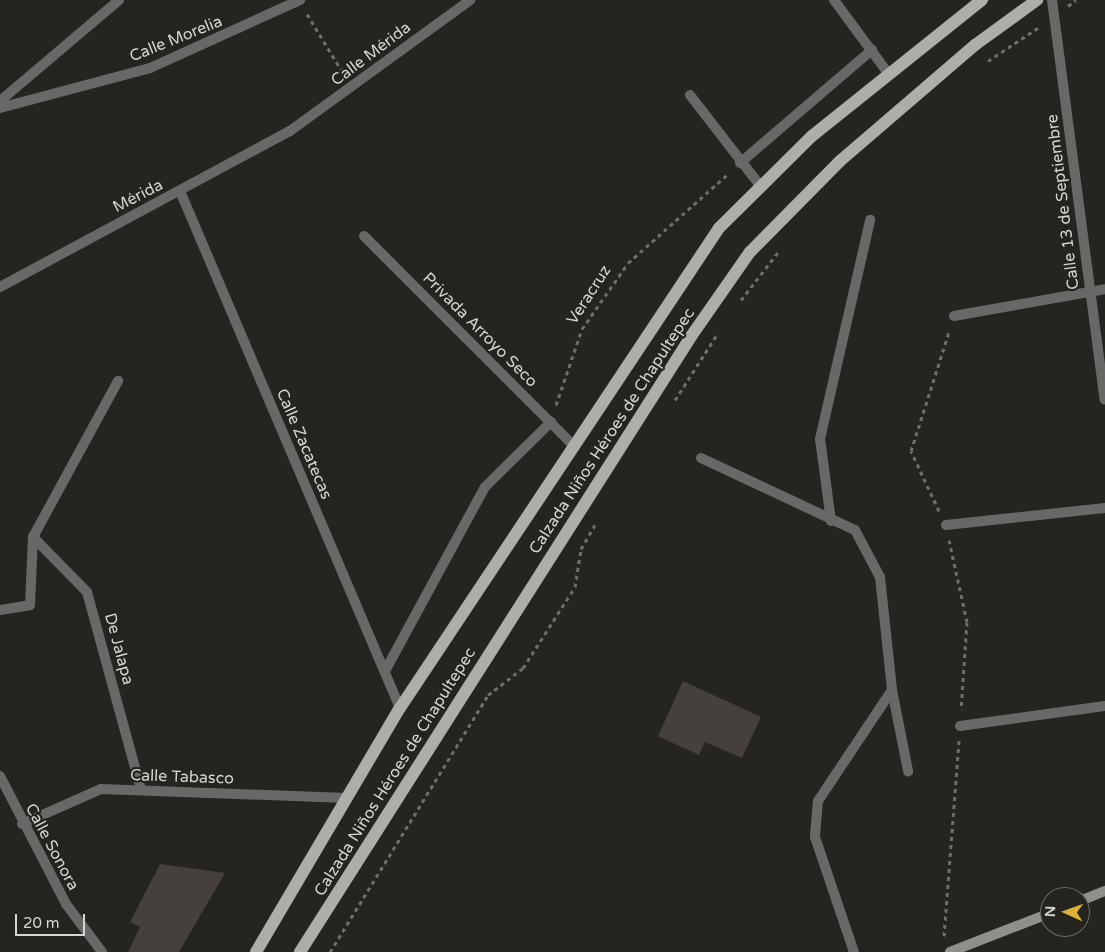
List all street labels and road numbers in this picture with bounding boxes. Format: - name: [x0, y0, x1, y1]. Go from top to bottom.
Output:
- street label: Calle Morelia: [127, 12, 225, 66]
- street label: Calle Mérida: [327, 18, 415, 90]
- street label: Calle 13 de Septiembre: [1043, 113, 1083, 291]
- street label: Mérida: [110, 175, 166, 217]
- street label: Veracruz: [563, 262, 615, 328]
- street label: Privada Arroyo Seco: [419, 269, 541, 391]
- street label: Calzada Niños Héroes de Chapultepec: [525, 304, 699, 558]
- street label: Calle Zacatecas: [272, 386, 336, 502]
- street label: De Jalapa: [100, 611, 138, 687]
- street label: Calzada Niños Héroes de Chapultepec: [310, 644, 480, 900]
- street label: Calle Tabasco: [130, 766, 234, 788]
- street label: Calle Sonora: [21, 800, 83, 894]

